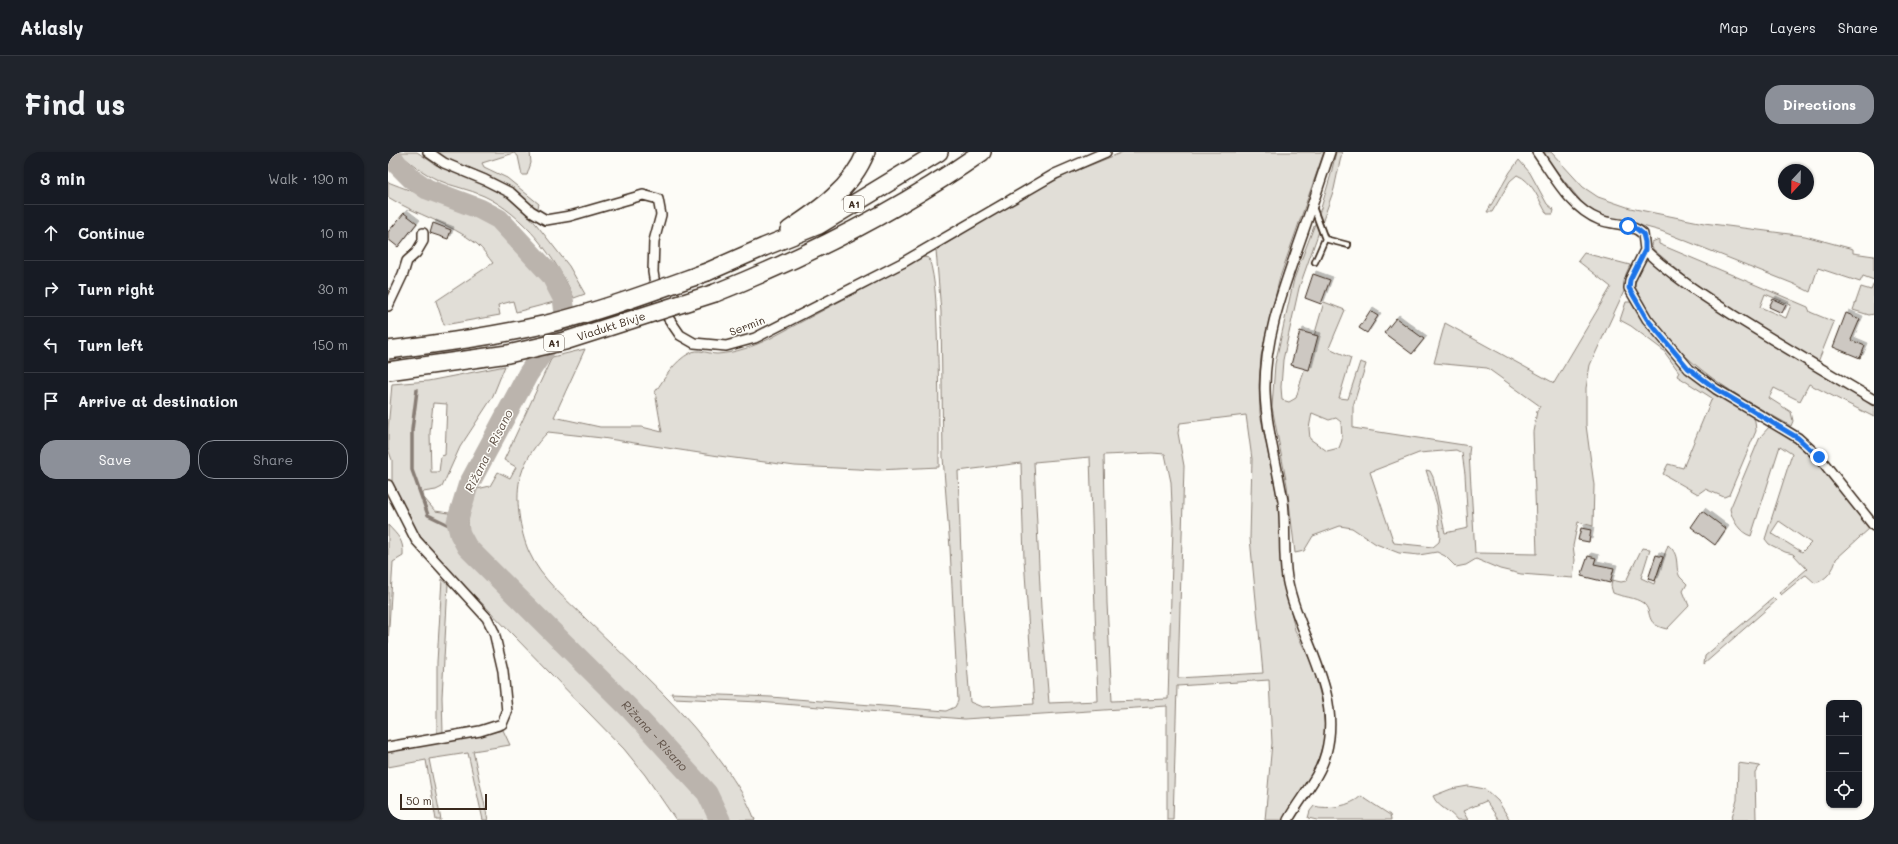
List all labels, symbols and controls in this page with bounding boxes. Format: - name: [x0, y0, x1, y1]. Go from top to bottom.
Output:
- text: Atlasly: [20, 15, 83, 40]
- text: Map: [1719, 18, 1748, 37]
- text: Layers: [1770, 18, 1816, 37]
- text: Share: [1838, 18, 1878, 37]
- button: Directions: [1765, 85, 1874, 124]
- text: Find us: [24, 86, 125, 122]
- north arrow: [1778, 164, 1814, 200]
- text: 3 min: [40, 167, 85, 189]
- text: Walk · 190 m: [268, 170, 348, 187]
- road number: A1: [844, 196, 864, 212]
- route start: [1619, 217, 1637, 235]
- icon: ahead: [40, 222, 62, 244]
- text: Continue: [78, 223, 145, 243]
- text: 10 m: [320, 224, 348, 241]
- icon: right: [40, 278, 62, 300]
- text: Turn right: [78, 279, 155, 299]
- text: 30 m: [318, 280, 348, 297]
- street label: Viadukt Bivje: [575, 308, 647, 344]
- street label: Sermin: [727, 312, 767, 339]
- icon: left: [40, 334, 62, 356]
- text: Turn left: [78, 335, 143, 355]
- road number: A1: [544, 335, 564, 351]
- text: 150 m: [312, 336, 348, 353]
- icon: arrive: [40, 390, 62, 412]
- text: Arrive at destination: [78, 391, 238, 411]
- water label: Rižana - Risano: [460, 406, 516, 495]
- button: Save: [40, 440, 190, 479]
- button: Share: [198, 440, 348, 479]
- route end: [1810, 448, 1828, 466]
- water label: Rižana - Risano: [619, 696, 692, 774]
- map controls: [1826, 700, 1862, 808]
- button: +: [1826, 700, 1862, 736]
- button: −: [1826, 736, 1862, 772]
- button: locate: [1826, 772, 1862, 808]
- scale bar: [400, 792, 487, 811]
- text: 50 m: [406, 793, 432, 808]

